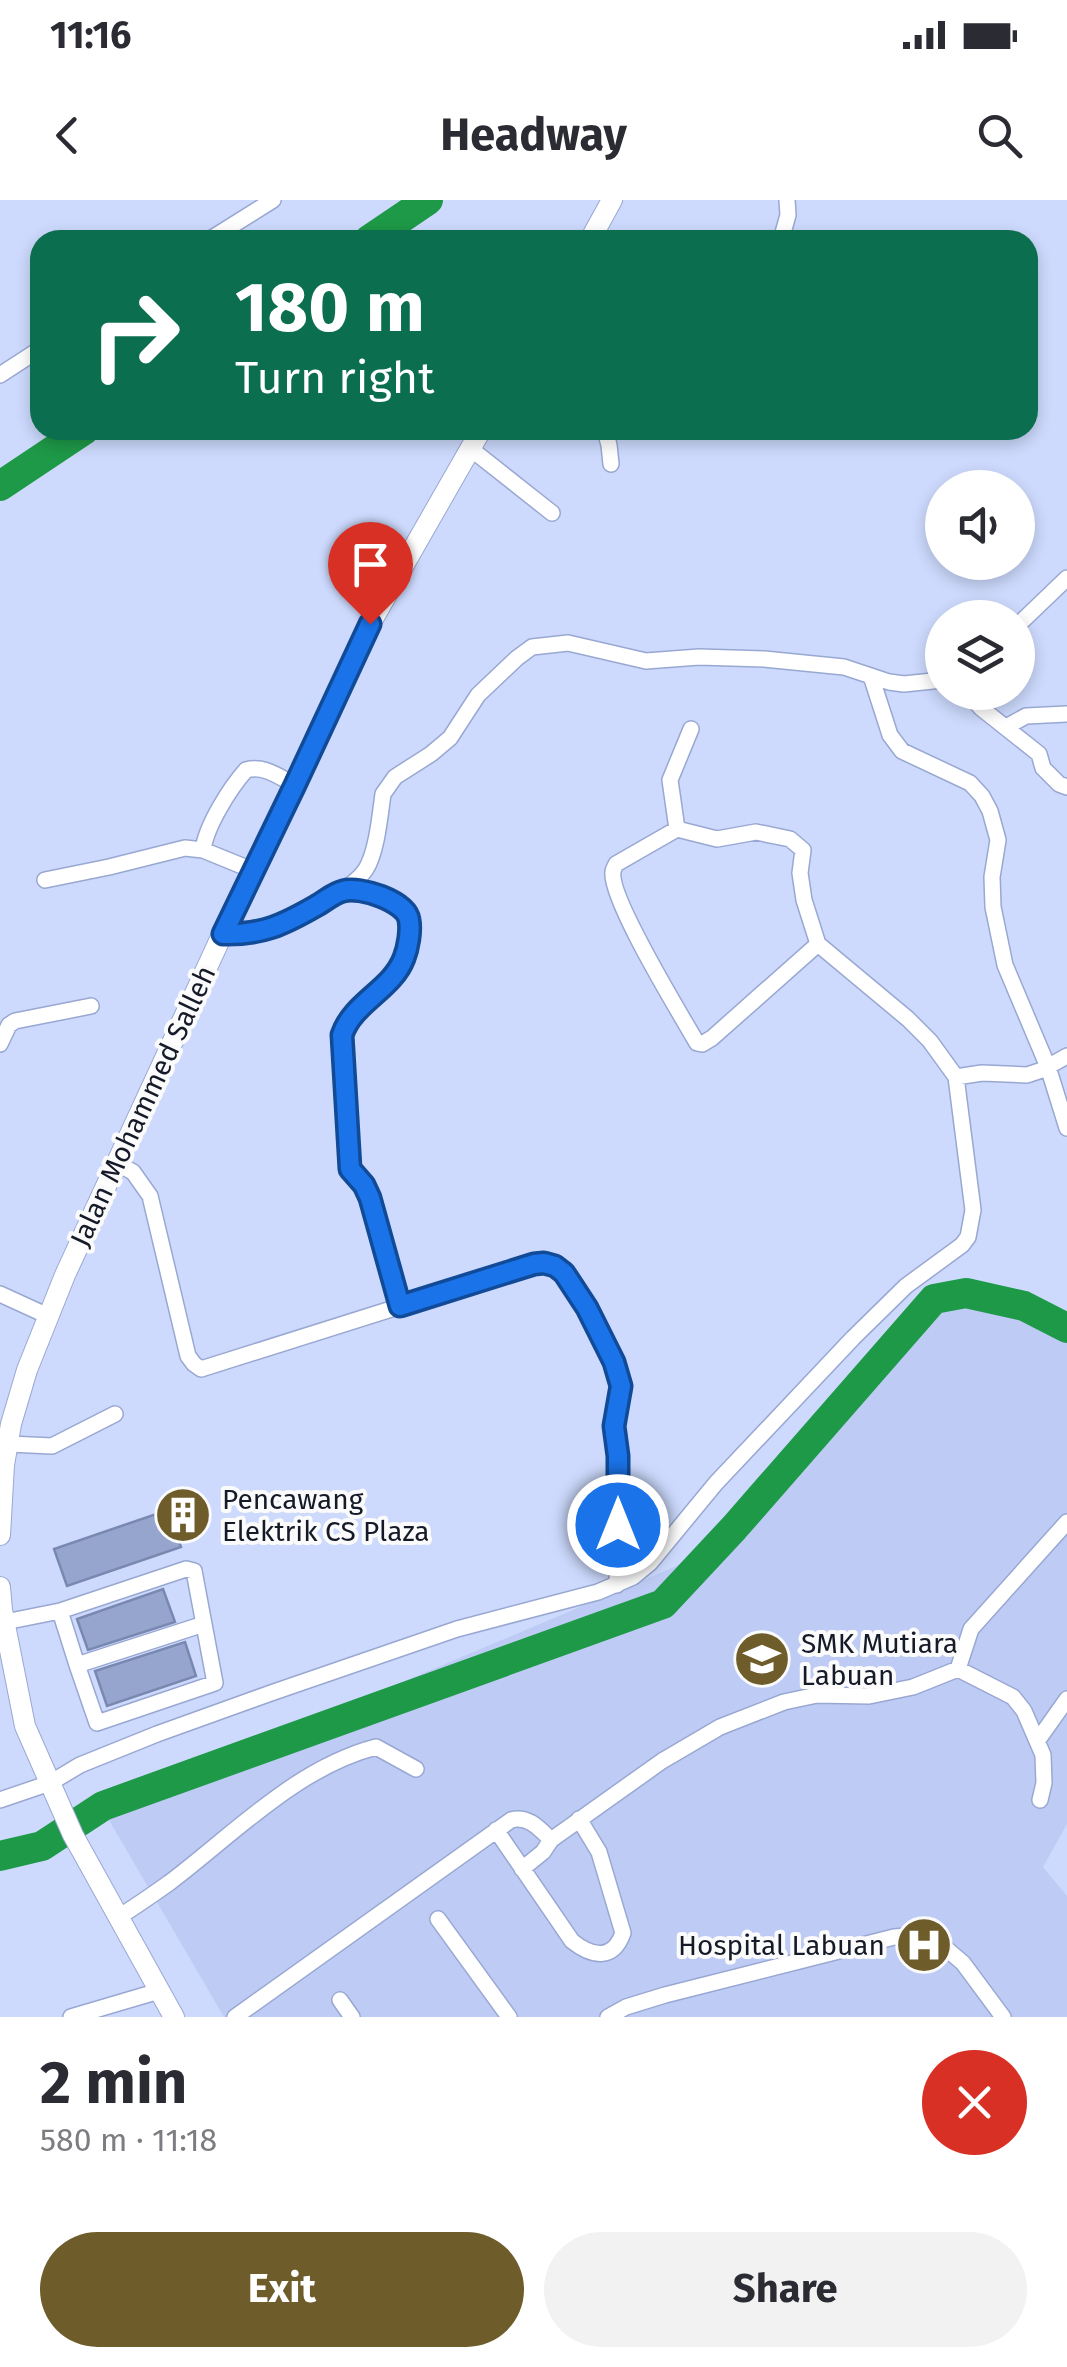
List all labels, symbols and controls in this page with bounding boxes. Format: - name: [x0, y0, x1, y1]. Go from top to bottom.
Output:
- text: 11:16: [50, 12, 131, 58]
- icon: back: [40, 108, 95, 163]
- text: Headway: [440, 108, 627, 162]
- icon: search: [972, 108, 1027, 163]
- text: 180 m: [235, 266, 425, 350]
- icon: right: [70, 270, 200, 400]
- text: Turn right: [235, 351, 434, 405]
- map controls: [925, 470, 1035, 710]
- button: sound: [925, 470, 1035, 580]
- pin: [328, 522, 413, 625]
- icon: arrive: [343, 537, 398, 592]
- button: layers: [925, 600, 1035, 710]
- street label: Jalan Mohammed Salleh: [63, 960, 223, 1252]
- position arrow: [566, 1473, 670, 1577]
- place label: Pencawang Elektrik CS Plaza: [222, 1483, 429, 1548]
- building icon: Pencawang Elektrik CS Plaza: [153, 1485, 213, 1545]
- place label: SMK Mutiara Labuan: [801, 1627, 958, 1692]
- school or university icon: SMK Mutiara Labuan: [732, 1629, 792, 1689]
- hospital icon: Hospital Labuan: [894, 1915, 954, 1975]
- place label: Hospital Labuan: [678, 1929, 885, 1962]
- text: 2 min: [40, 2047, 187, 2119]
- button: close: [922, 2050, 1027, 2155]
- text: 580 m · 11:18: [40, 2121, 217, 2159]
- button: Exit: [40, 2232, 524, 2347]
- button: Share: [544, 2232, 1027, 2347]

